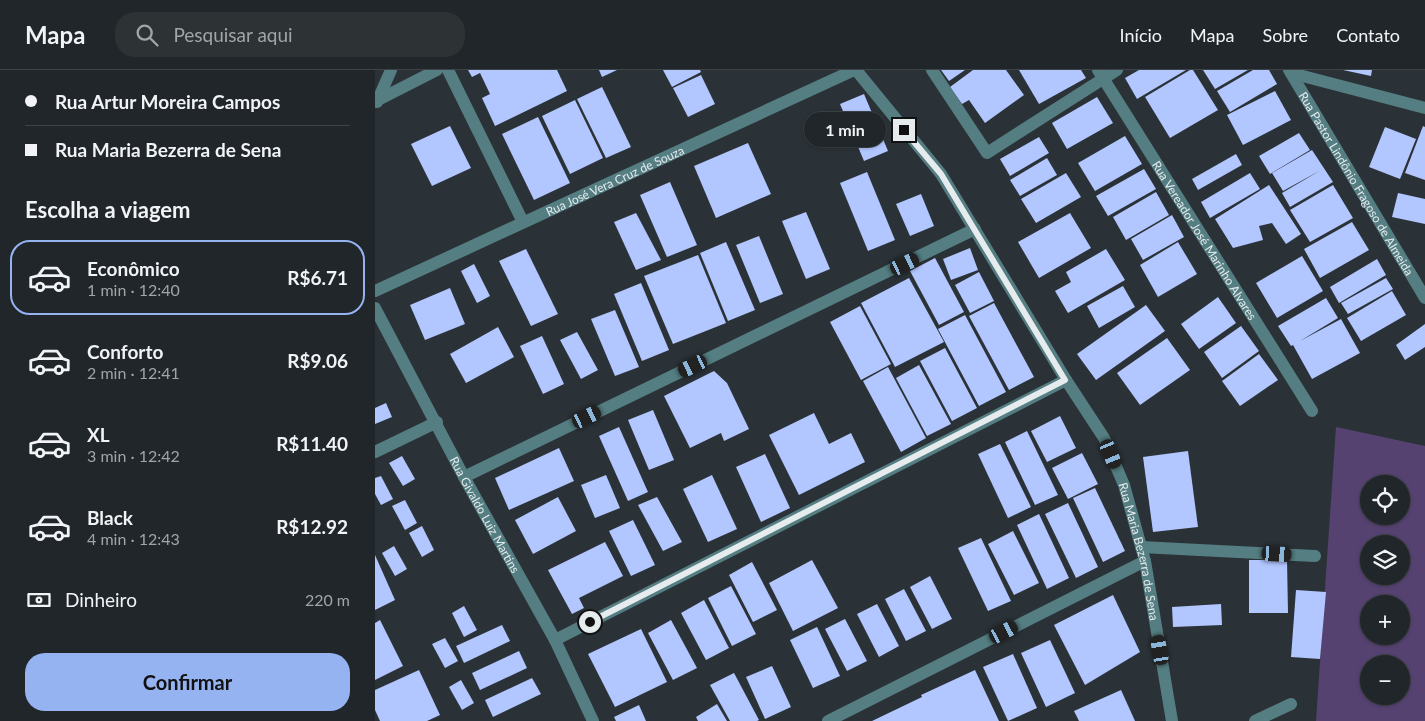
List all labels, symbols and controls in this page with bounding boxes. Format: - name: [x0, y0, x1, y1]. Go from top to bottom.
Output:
- search box: [115, 12, 465, 57]
- text: Mapa: [25, 20, 85, 49]
- icon: search: [133, 21, 161, 49]
- text: Pesquisar aqui: [173, 23, 293, 46]
- text: Início: [1120, 24, 1162, 46]
- text: Mapa: [1190, 24, 1234, 46]
- text: Sobre: [1262, 24, 1308, 46]
- text: Contato: [1336, 24, 1400, 46]
- street label: Rua Pastor Lindônio Fragoso de Almeida: [1296, 89, 1417, 278]
- text: Rua Artur Moreira Campos: [55, 90, 280, 113]
- callout: 1 min: [804, 112, 887, 148]
- route end: [893, 119, 915, 141]
- text: 1 min: [825, 120, 865, 139]
- text: Rua Maria Bezerra de Sena: [55, 138, 281, 161]
- street label: Rua José Vera Cruz de Souza: [543, 142, 686, 219]
- street label: Rua Vereador José Marinho Alvares: [1149, 158, 1260, 323]
- text: Escolha a viagem: [25, 196, 191, 223]
- car: [888, 251, 921, 277]
- icon: car: [27, 255, 72, 300]
- text: Econômico: [87, 257, 180, 280]
- text: R$6.71: [287, 266, 348, 289]
- text: 1 min · 12:40: [87, 280, 180, 299]
- icon: car: [27, 338, 72, 383]
- text: Conforto: [87, 340, 163, 363]
- text: R$9.06: [287, 349, 348, 372]
- car: [676, 353, 709, 379]
- text: 2 min · 12:41: [87, 363, 180, 382]
- car: [570, 404, 603, 430]
- icon: car: [27, 421, 72, 466]
- text: XL: [87, 423, 110, 446]
- text: R$11.40: [276, 432, 348, 455]
- car: [1098, 437, 1123, 471]
- text: 3 min · 12:42: [87, 446, 180, 465]
- street label: Rua Givaldo Luiz Martins: [447, 454, 523, 575]
- map controls: [1360, 475, 1410, 705]
- button: locate: [1360, 475, 1410, 525]
- street label: Rua Maria Bezerra de Sena: [1116, 481, 1162, 622]
- icon: car: [27, 504, 72, 549]
- text: Black: [87, 506, 133, 529]
- text: R$12.92: [276, 515, 348, 538]
- text: 4 min · 12:43: [87, 529, 180, 548]
- button: layers: [1360, 535, 1410, 585]
- car: [1261, 546, 1292, 562]
- icon: cash: [25, 586, 53, 614]
- text: Dinheiro: [65, 588, 137, 611]
- text: 220 m: [305, 590, 350, 609]
- button: +: [1360, 595, 1410, 645]
- route start: [579, 611, 601, 633]
- car: [987, 619, 1020, 645]
- car: [1150, 634, 1169, 666]
- button: Confirmar: [25, 653, 350, 711]
- button: −: [1360, 655, 1410, 705]

